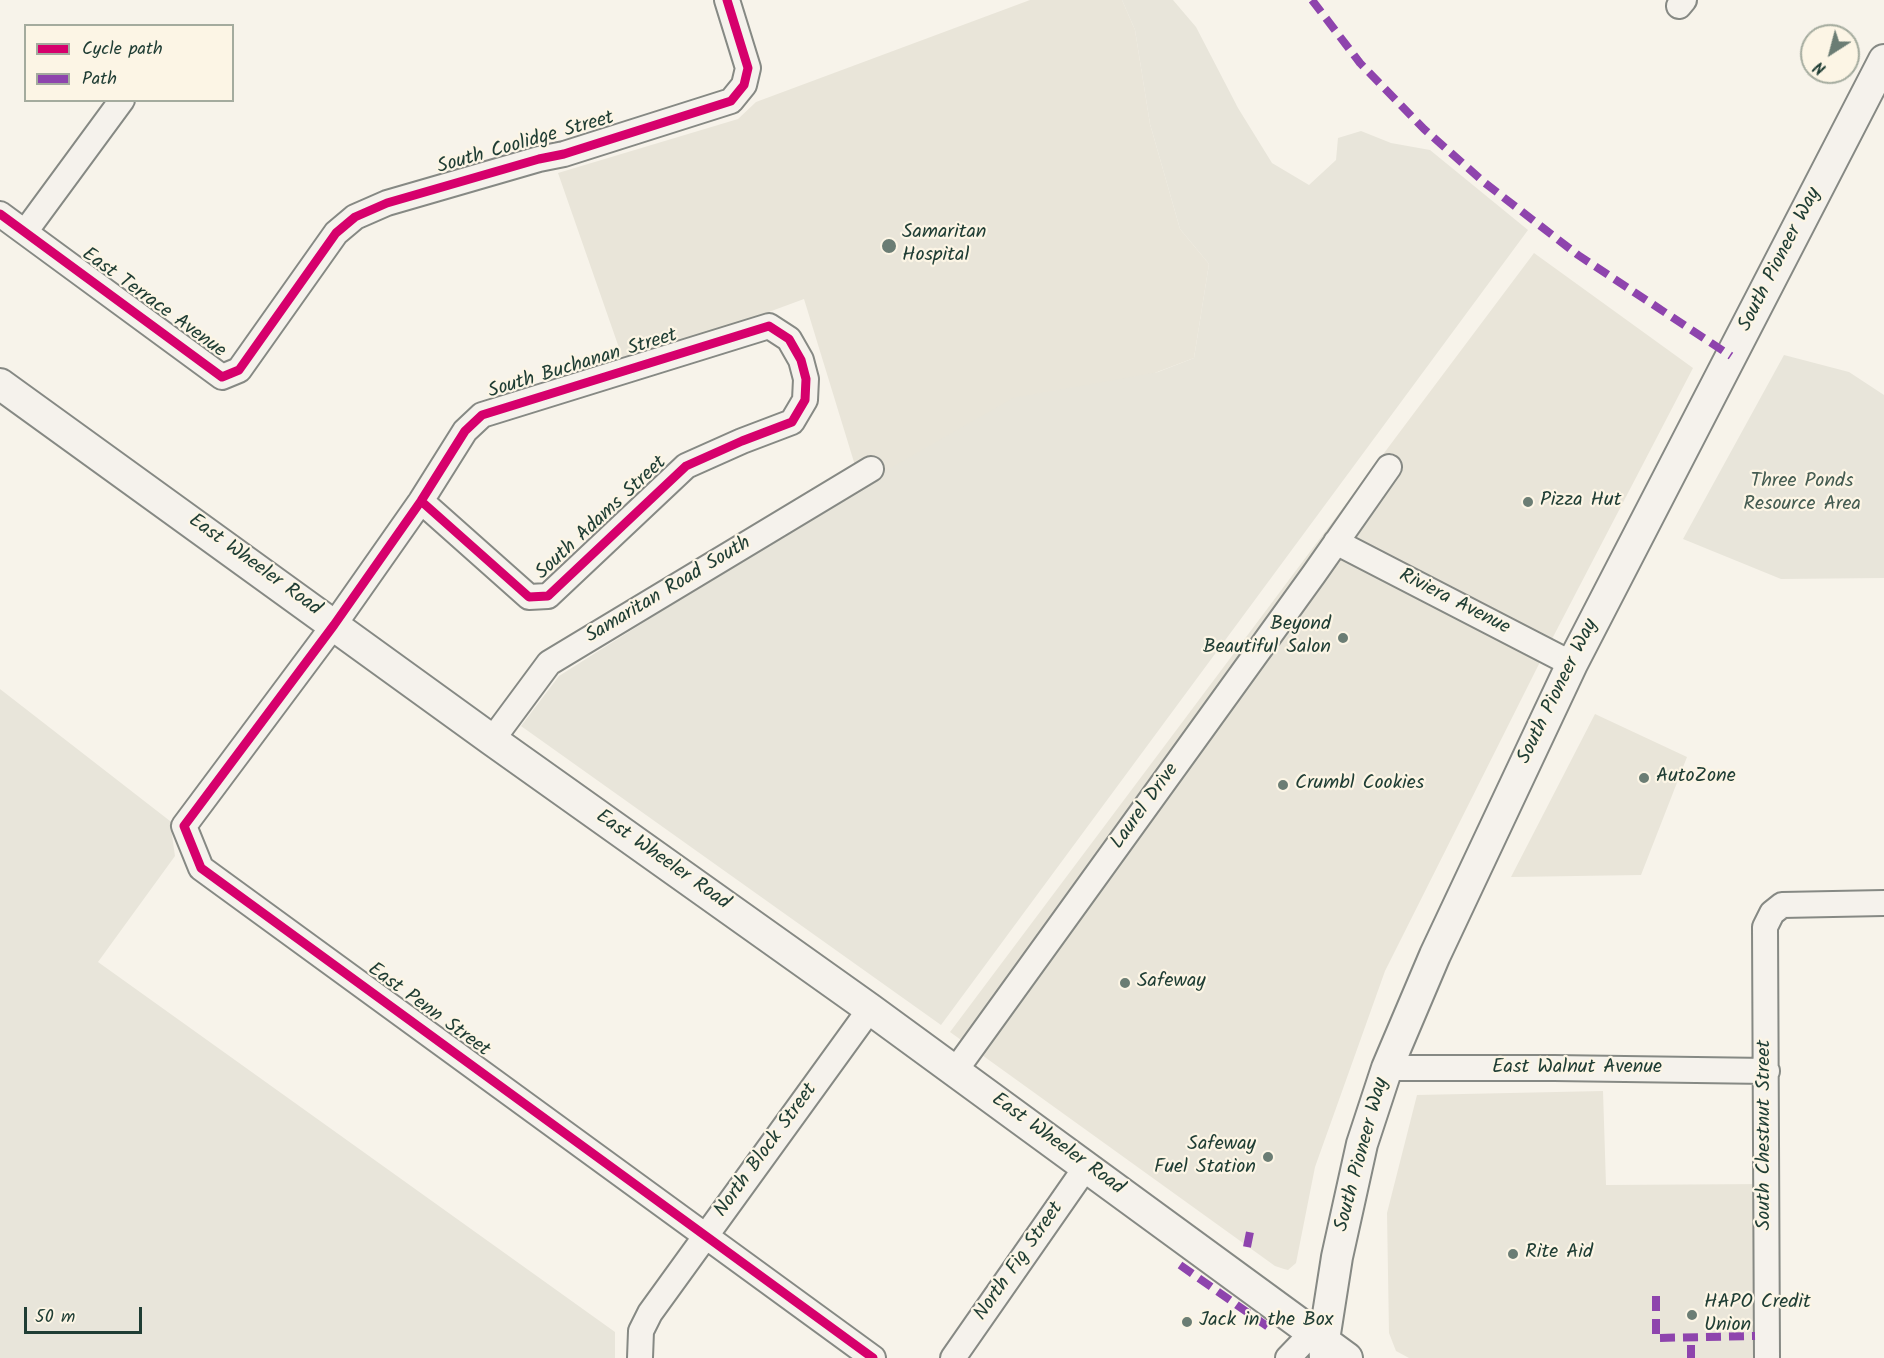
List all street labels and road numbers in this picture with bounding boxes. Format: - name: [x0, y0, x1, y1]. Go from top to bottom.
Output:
- street label: South Coolidge Street: [435, 107, 617, 181]
- street label: South Pioneer Way: [1734, 184, 1828, 336]
- street label: East Terrace Avenue: [76, 244, 230, 364]
- street label: South Buchanan Street: [485, 325, 681, 405]
- street label: South Adams Street: [531, 452, 673, 586]
- street label: East Wheeler Road: [183, 510, 325, 622]
- street label: Samaritan Road South: [582, 532, 756, 650]
- street label: Riviera Avenue: [1394, 565, 1514, 641]
- street label: South Pioneer Way: [1514, 616, 1604, 768]
- street label: Laurel Drive: [1107, 759, 1185, 855]
- street label: East Wheeler Road: [590, 806, 734, 916]
- street label: East Penn Street: [362, 959, 494, 1063]
- street label: South Chestnut Street: [1754, 1040, 1778, 1230]
- street label: East Walnut Avenue: [1492, 1057, 1662, 1081]
- street label: South Pioneer Way: [1331, 1076, 1395, 1234]
- street label: North Block Street: [710, 1079, 824, 1223]
- street label: East Wheeler Road: [986, 1089, 1128, 1201]
- street label: North Fig Street: [970, 1198, 1070, 1326]

